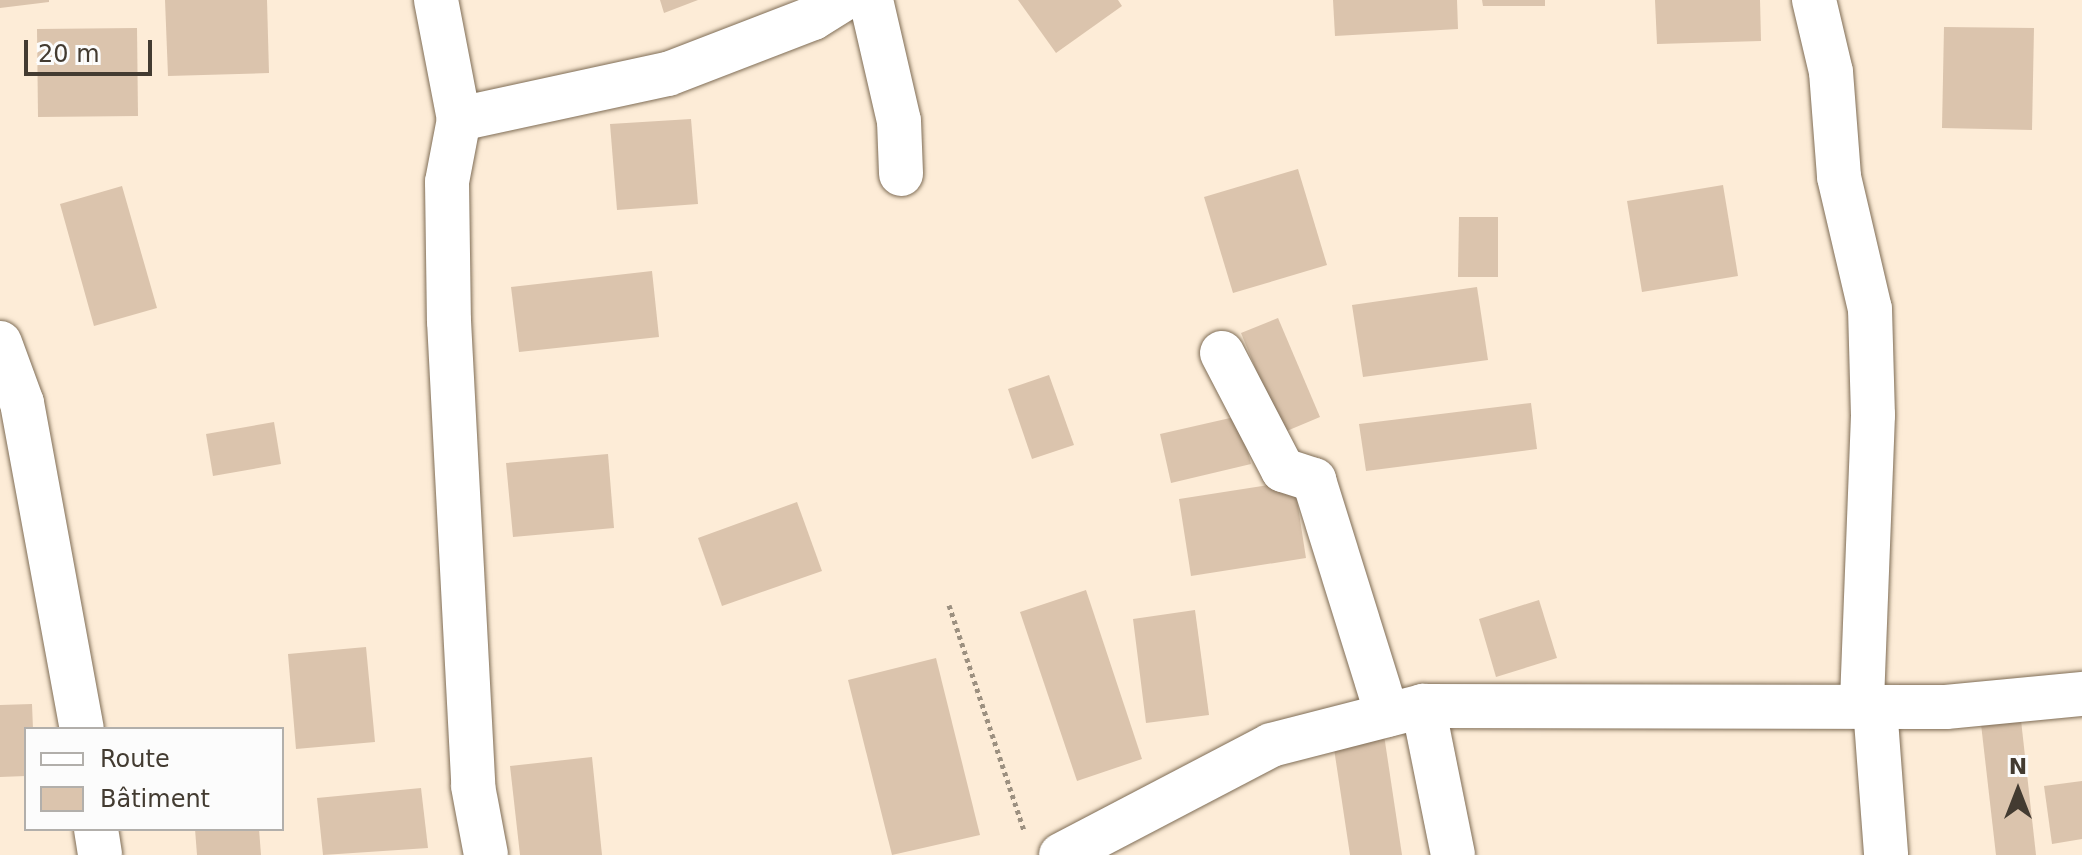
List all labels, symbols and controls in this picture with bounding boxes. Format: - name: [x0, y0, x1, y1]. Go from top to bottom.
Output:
- scale bar: [28, 24, 156, 74]
- text: 20 m: [38, 40, 100, 68]
- legend: [24, 727, 284, 831]
- text: Route: [100, 745, 170, 773]
- north arrow: [1978, 751, 2058, 831]
- text: N: [2009, 754, 2027, 779]
- text: Bâtiment: [100, 785, 210, 813]

